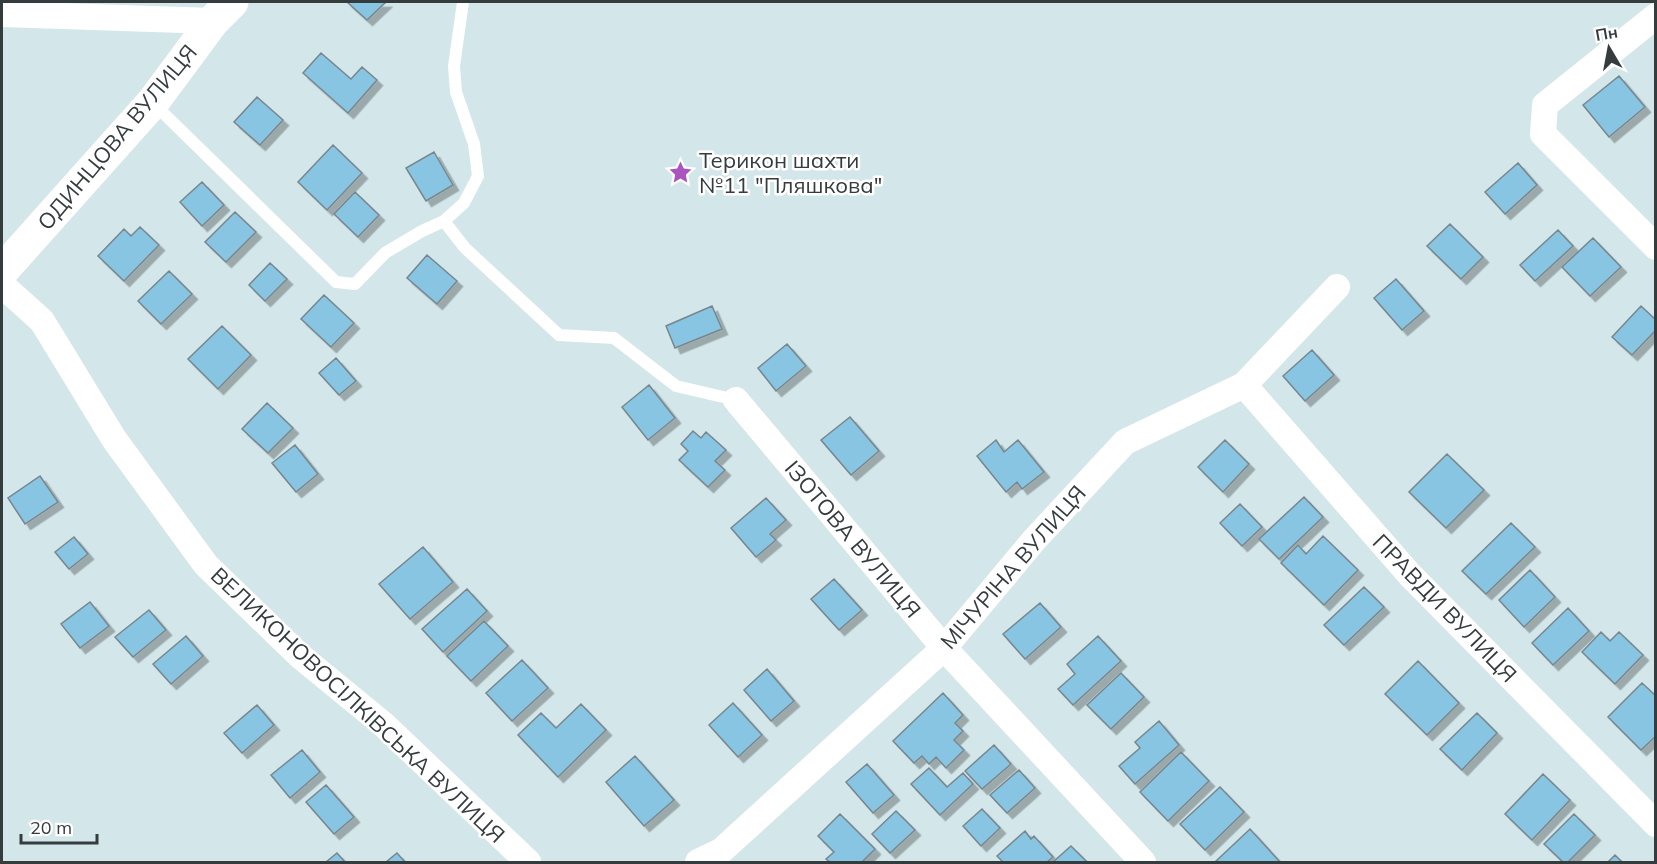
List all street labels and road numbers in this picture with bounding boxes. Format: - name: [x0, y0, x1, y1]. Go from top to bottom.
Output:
- street label: ОДИНЦОВА ВУЛИЦЯ: [31, 38, 203, 236]
- street label: ІЗОТОВА ВУЛИЦЯ: [779, 455, 927, 623]
- street label: МІЧУРІНА ВУЛИЦЯ: [934, 479, 1092, 655]
- street label: ПРАВДИ ВУЛИЦЯ: [1367, 528, 1523, 688]
- street label: ВЕЛИКОНОВОСІЛКІВСЬКА ВУЛИЦЯ: [205, 561, 511, 849]

